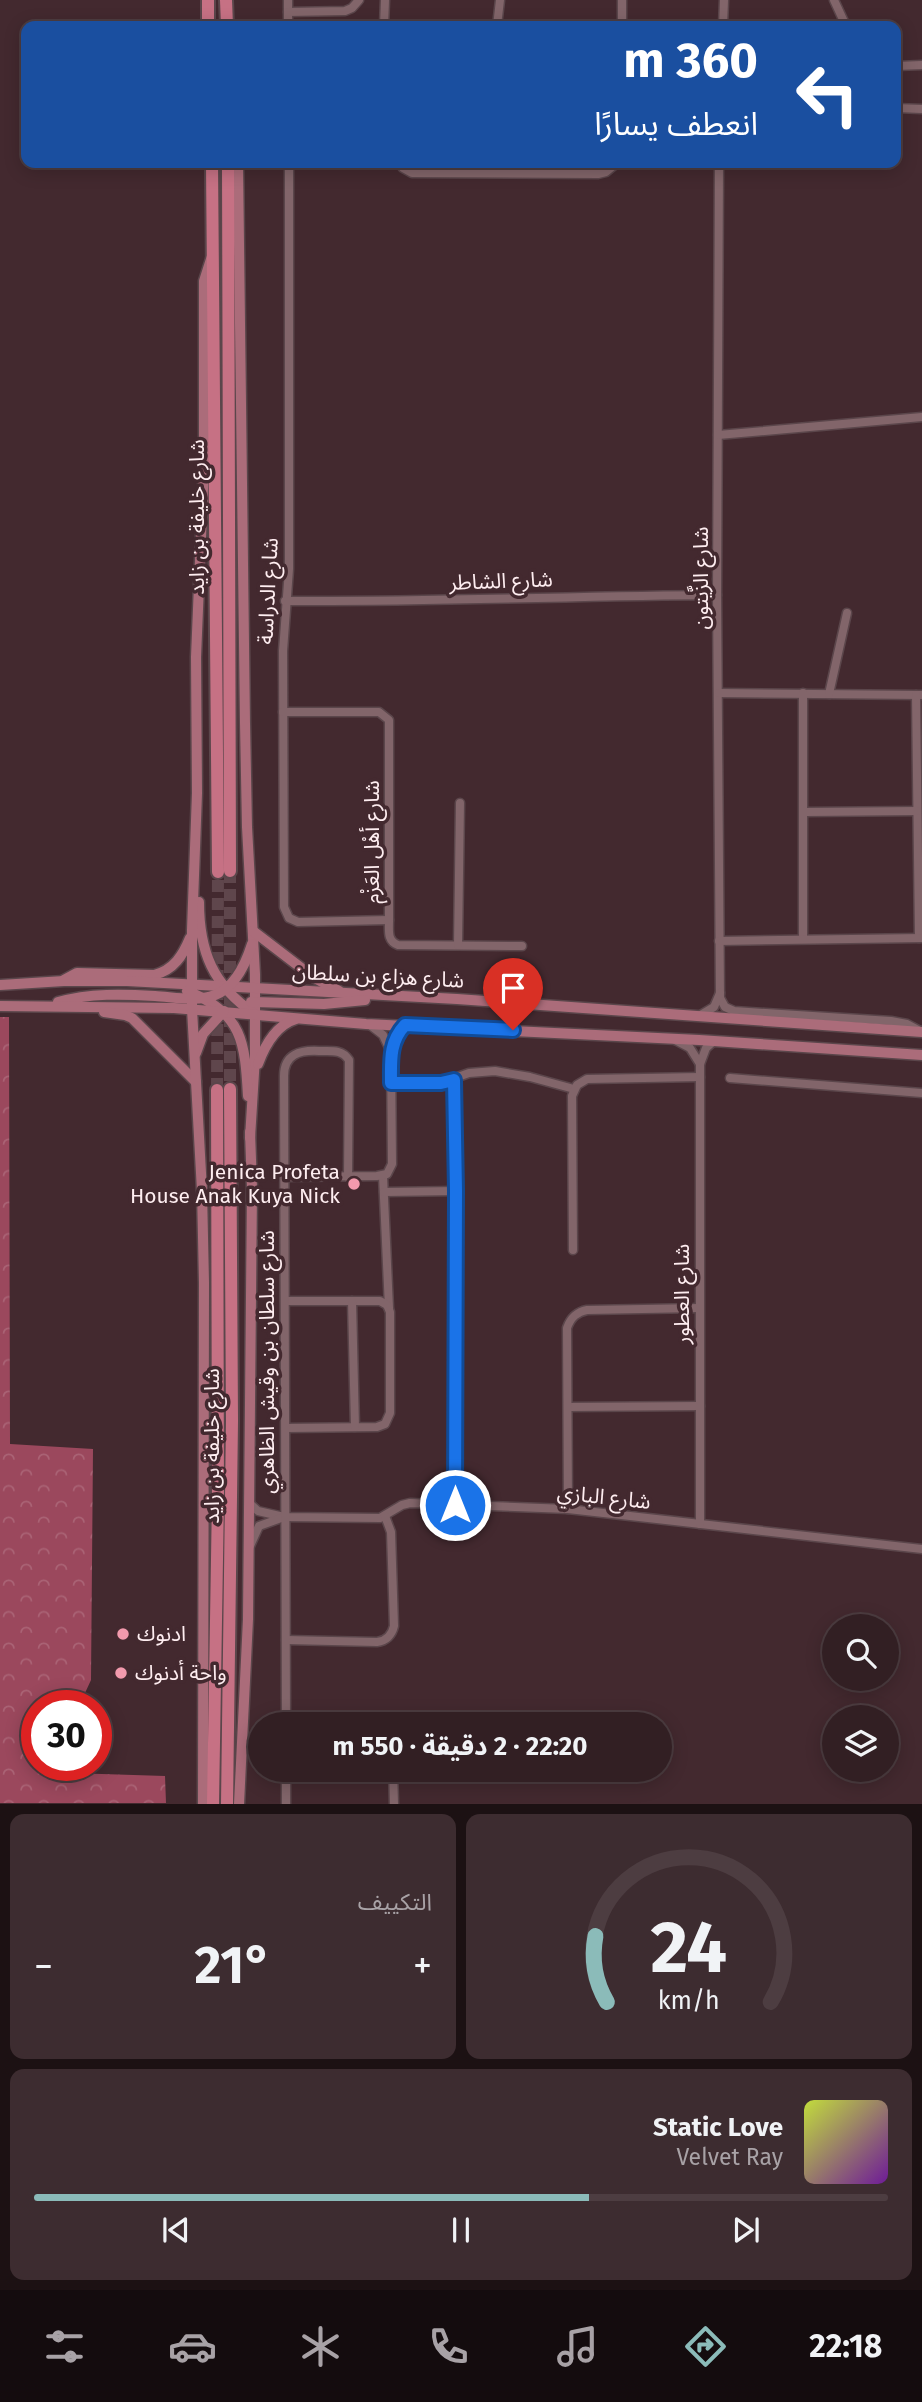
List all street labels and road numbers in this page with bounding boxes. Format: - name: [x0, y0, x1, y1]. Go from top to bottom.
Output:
- street label: شارع خليفة بن زايد: [184, 439, 212, 595]
- street label: شارع الزَّيتون: [686, 526, 716, 630]
- street label: شارع الدراسة: [252, 537, 286, 645]
- street label: شارع الشاطر: [448, 566, 553, 598]
- street label: شارع أهْل العَزْم: [359, 780, 388, 904]
- street label: شارع هزاع بن سلطان: [291, 959, 465, 995]
- street label: شارع سلطان بن وقيش الظاهري: [254, 1230, 283, 1494]
- street label: شارع العطور: [669, 1244, 697, 1345]
- street label: شارع خليفة بن زايد: [199, 1368, 227, 1524]
- street label: شارع البازي: [556, 1479, 652, 1518]

